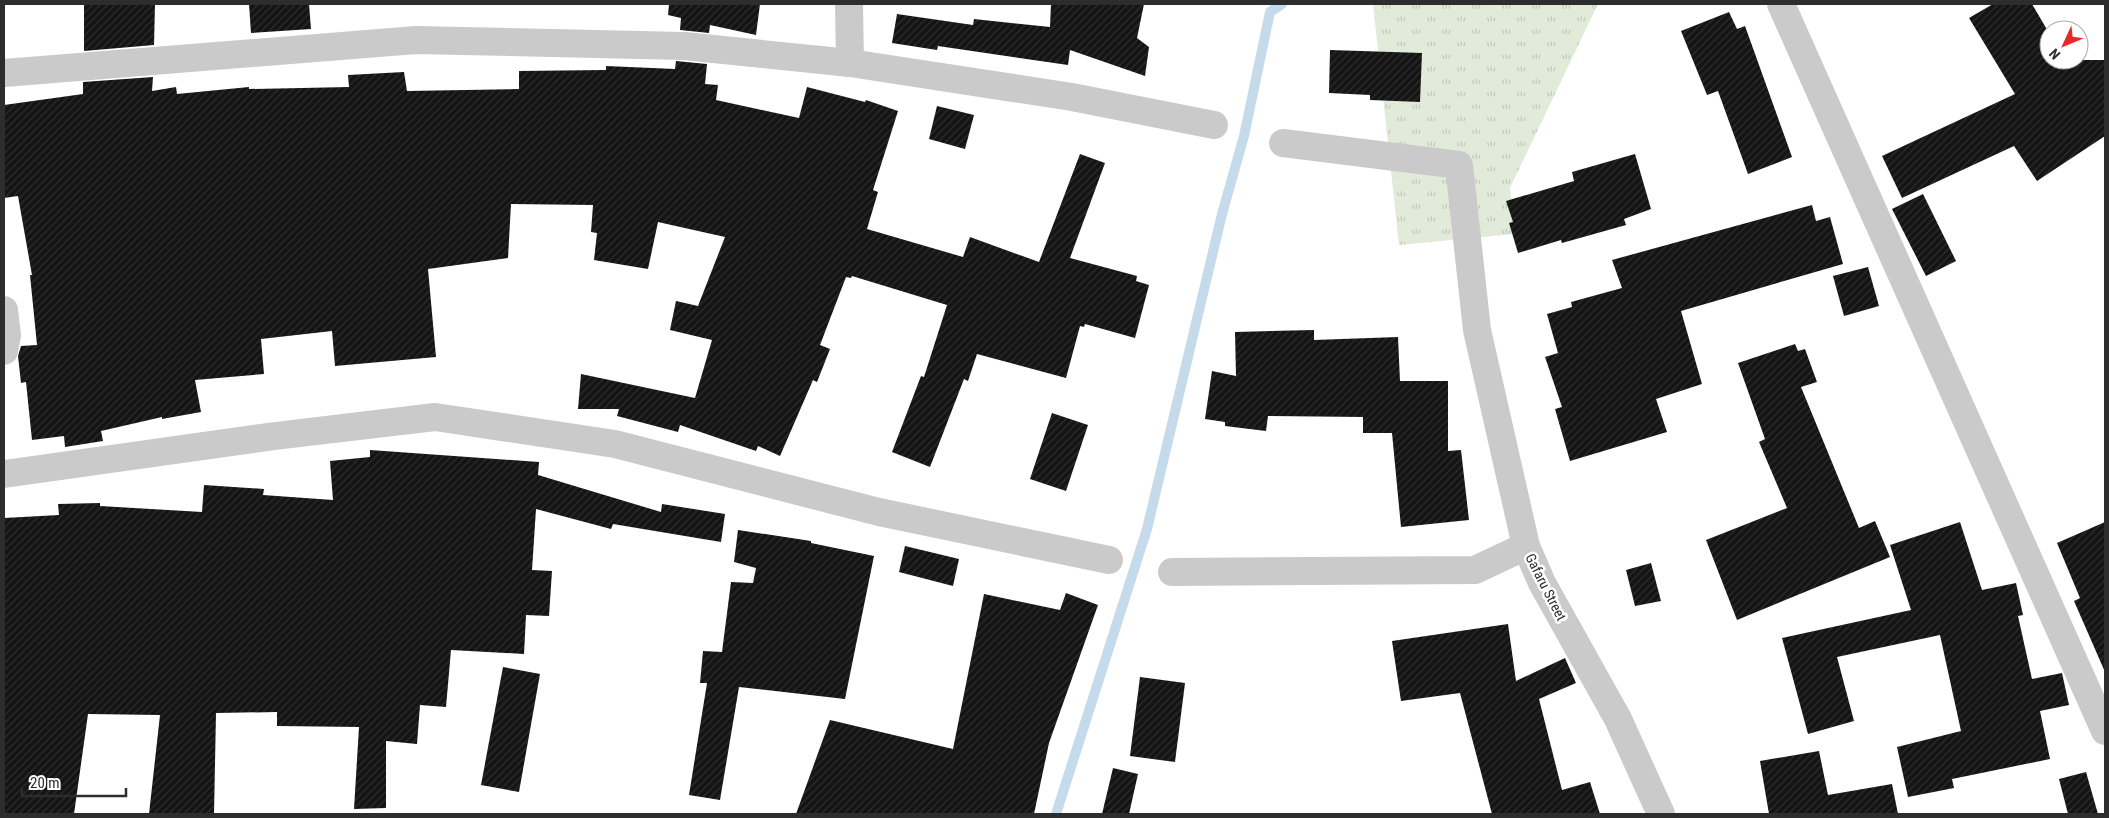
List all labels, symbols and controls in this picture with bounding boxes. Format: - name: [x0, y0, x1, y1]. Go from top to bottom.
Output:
- north arrow: [2039, 20, 2089, 70]
- text: N: [2046, 45, 2063, 63]
- street label: Gafaru Street: [1522, 551, 1570, 623]
- scale bar: [22, 766, 126, 798]
- text: 20 m: [30, 774, 60, 792]

